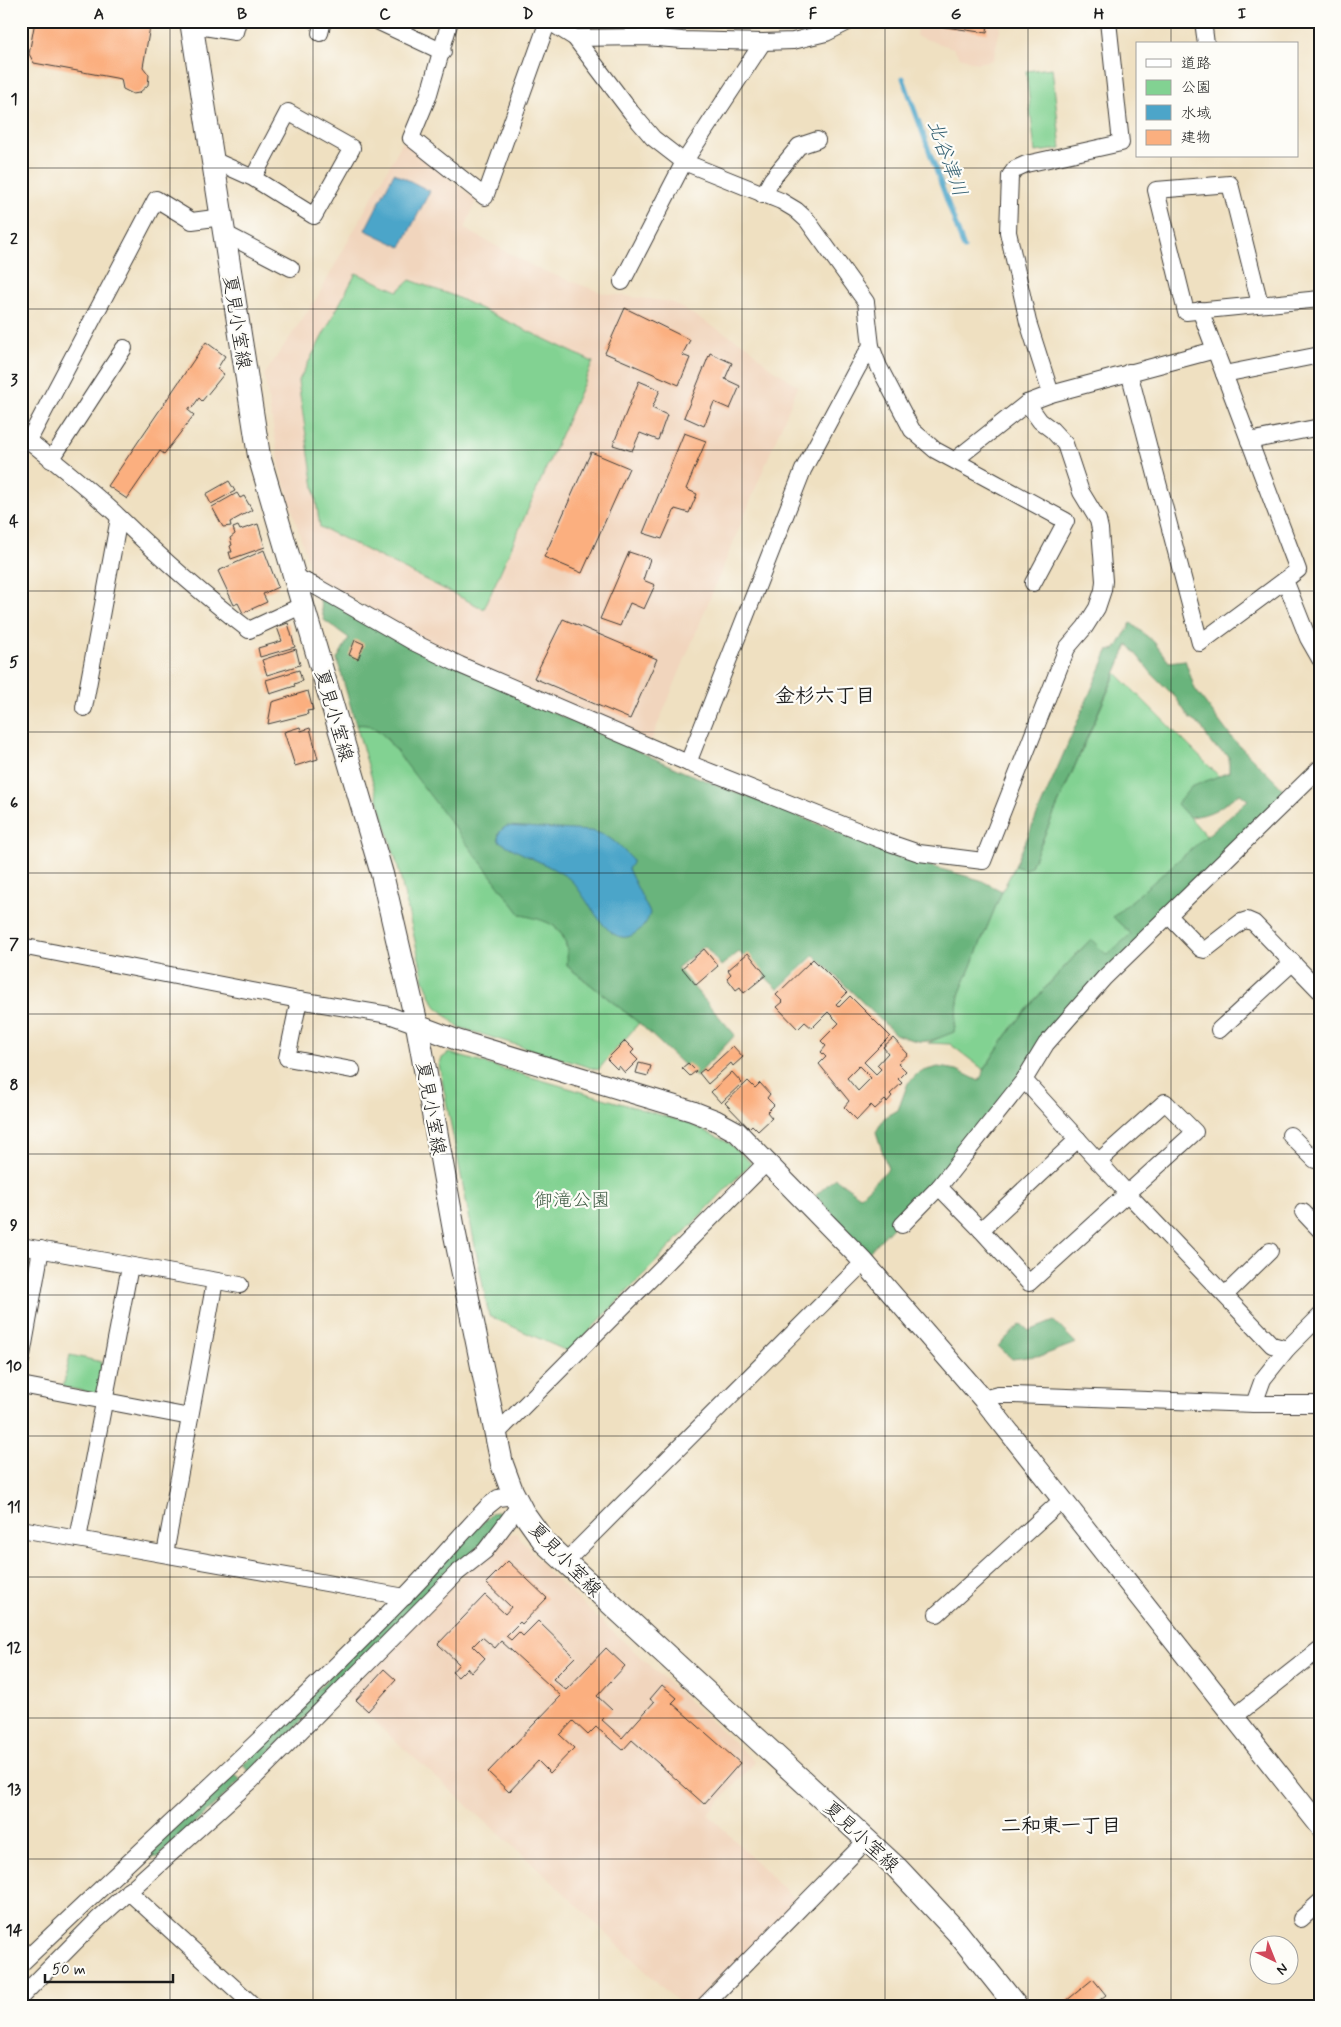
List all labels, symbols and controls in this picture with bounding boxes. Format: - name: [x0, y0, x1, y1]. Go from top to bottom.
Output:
- text: A: [94, 4, 104, 25]
- text: B: [237, 4, 247, 25]
- text: C: [379, 4, 391, 25]
- text: D: [522, 4, 534, 25]
- text: E: [665, 4, 675, 25]
- text: F: [809, 4, 818, 25]
- text: G: [951, 4, 962, 25]
- text: H: [1094, 4, 1105, 25]
- text: I: [1238, 4, 1247, 25]
- legend: [1136, 42, 1298, 158]
- text: 道路: [1181, 54, 1211, 74]
- text: 公園: [1181, 78, 1211, 98]
- text: 1: [10, 89, 18, 110]
- text: 水域: [1181, 104, 1211, 124]
- water label: 北谷津川: [920, 116, 973, 201]
- text: 建物: [1181, 128, 1211, 148]
- text: 2: [10, 229, 18, 250]
- street label: 夏見小室線: [217, 273, 256, 371]
- text: 3: [10, 370, 18, 391]
- text: 4: [9, 511, 19, 532]
- text: 5: [9, 652, 19, 673]
- street label: 夏見小室線: [308, 666, 359, 765]
- district label: 金杉六丁目: [775, 683, 875, 710]
- text: 6: [10, 793, 18, 814]
- text: 7: [9, 934, 19, 955]
- street label: 夏見小室線: [410, 1059, 451, 1157]
- text: 8: [9, 1075, 19, 1096]
- park label: 御滝公園: [534, 1188, 610, 1213]
- text: 9: [10, 1215, 18, 1236]
- text: 10: [6, 1356, 22, 1377]
- text: 11: [7, 1497, 21, 1518]
- street label: 夏見小室線: [523, 1517, 607, 1603]
- text: 12: [6, 1638, 22, 1659]
- text: 13: [7, 1779, 21, 1800]
- street label: 夏見小室線: [818, 1796, 904, 1879]
- district label: 二和東一丁目: [1001, 1813, 1121, 1840]
- text: 14: [6, 1920, 23, 1941]
- north arrow: [1248, 1934, 1298, 1984]
- scale bar: [45, 1952, 172, 1984]
- text: N: [1273, 1959, 1292, 1979]
- text: 50 m: [52, 1960, 86, 1980]

